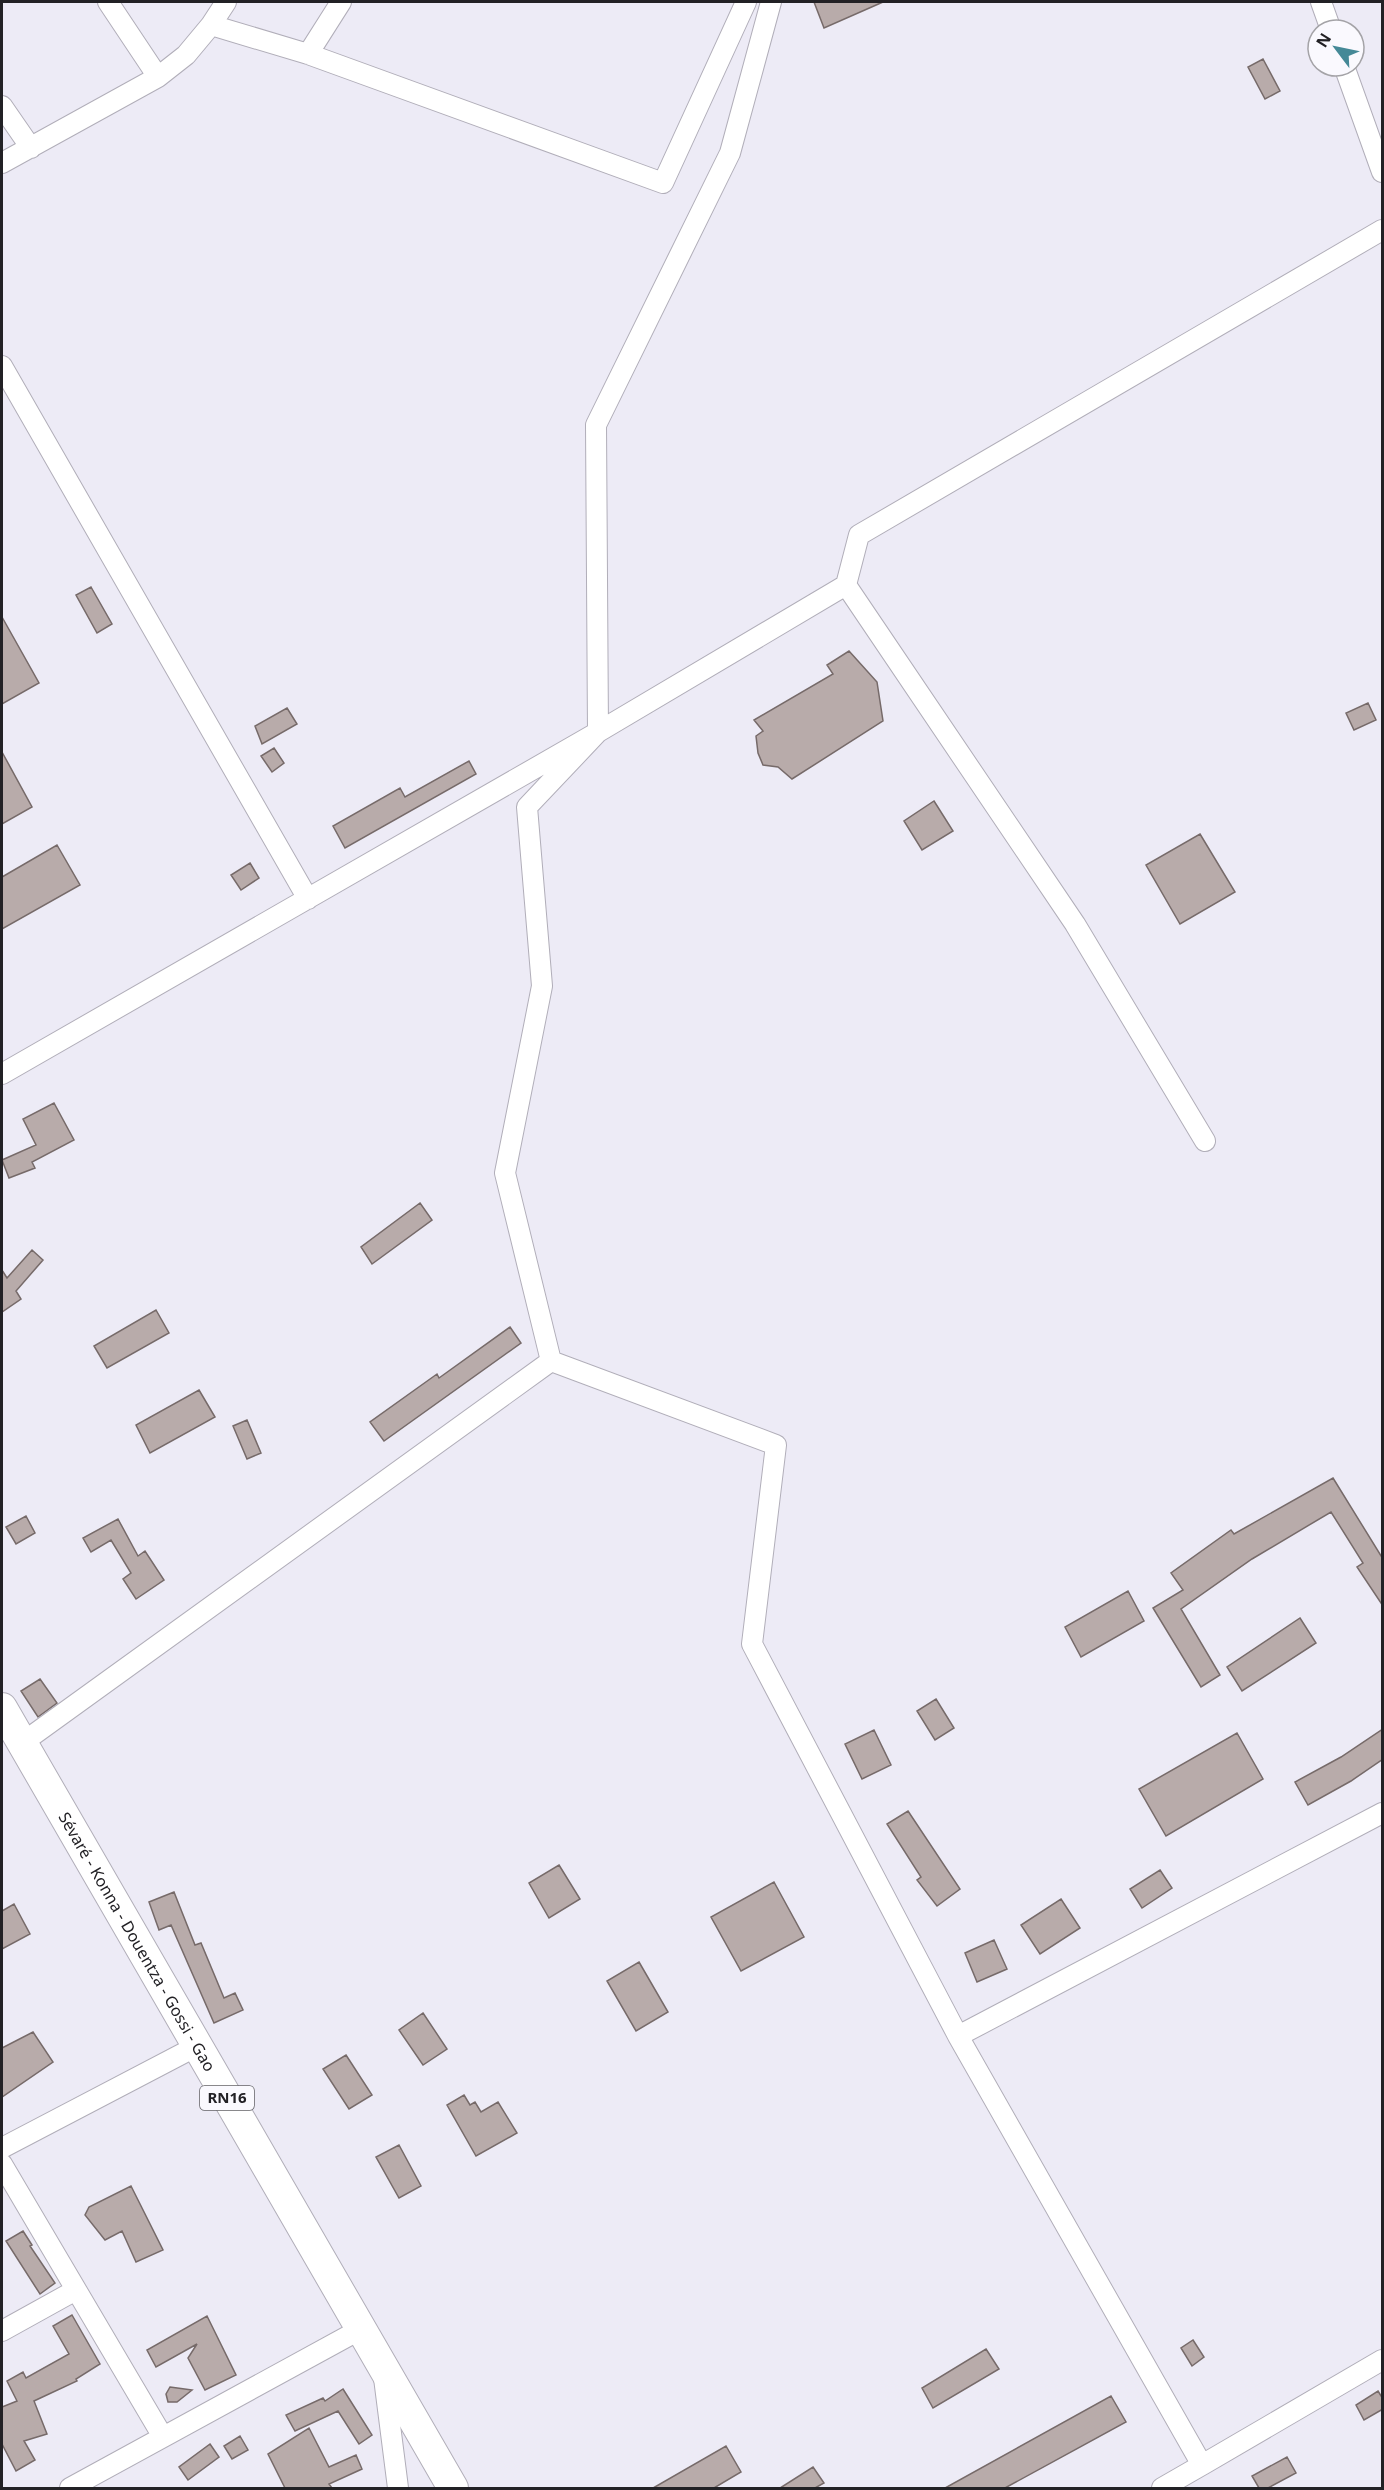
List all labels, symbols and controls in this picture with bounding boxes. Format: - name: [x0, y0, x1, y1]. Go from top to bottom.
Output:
- north arrow: [1306, 18, 1366, 78]
- text: N: [1311, 29, 1336, 51]
- street label: Sévaré - Konna - Douentza - Gossi - Gao: [54, 1808, 221, 2075]
- road number: RN16: [200, 2086, 254, 2110]

